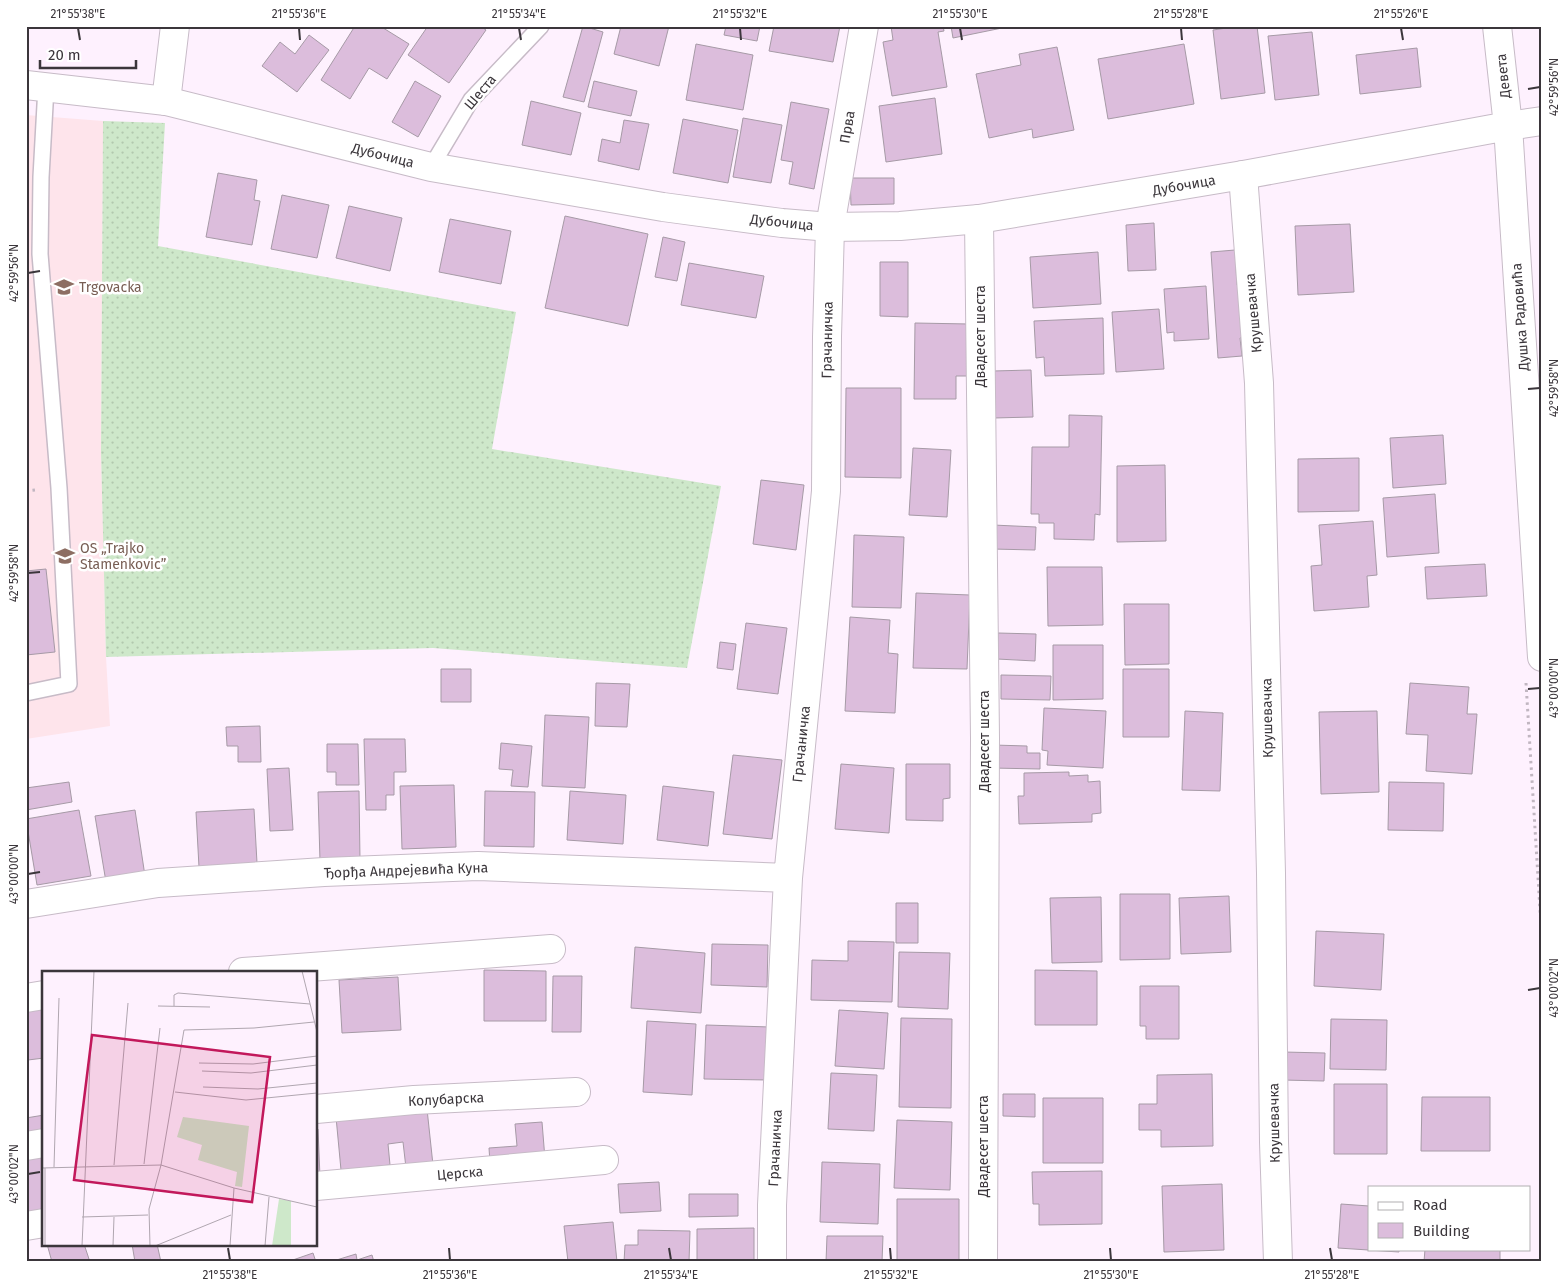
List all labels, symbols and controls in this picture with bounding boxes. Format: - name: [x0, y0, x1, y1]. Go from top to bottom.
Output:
- text: 21°55'38"E: [51, 7, 105, 21]
- text: 21°55'36"E: [272, 7, 326, 21]
- text: 21°55'34"E: [492, 7, 546, 21]
- text: 21°55'32"E: [713, 7, 767, 21]
- text: 21°55'30"E: [932, 7, 988, 21]
- text: 21°55'28"E: [1154, 7, 1208, 21]
- text: 21°55'26"E: [1374, 7, 1428, 21]
- scale bar: [40, 38, 136, 70]
- text: 20 m: [48, 46, 81, 64]
- street label: Девета: [1493, 53, 1514, 100]
- text: 42°59'56"N: [1547, 58, 1561, 116]
- street label: Шеста: [461, 71, 500, 113]
- street label: Прва: [836, 109, 859, 145]
- street label: Дубочица: [349, 139, 416, 171]
- street label: Дубочица: [1150, 172, 1217, 200]
- street label: Дубочица: [748, 211, 814, 234]
- text: 42°59'56"N: [7, 244, 21, 302]
- street label: Душка Радовића: [1508, 262, 1533, 372]
- street label: Крушевачка: [1242, 272, 1265, 354]
- school or university icon: Trgovacka: [53, 276, 75, 298]
- place label: Trgovacka: [79, 279, 142, 296]
- street label: Двадесет шеста: [972, 285, 989, 388]
- street label: Грачаничка: [818, 301, 837, 379]
- text: 42°59'58"N: [1547, 359, 1561, 417]
- place label: OS „Trajko Stamenkovic”: [80, 540, 167, 573]
- text: 42°59'58"N: [7, 544, 21, 602]
- school or university icon: OS „Trajko Stamenkovic”: [54, 545, 76, 567]
- text: 43°00'00"N: [1547, 658, 1561, 718]
- street label: Крушевачка: [1258, 678, 1277, 758]
- street label: Двадесет шеста: [976, 690, 993, 793]
- street label: Грачаничка: [789, 705, 814, 783]
- text: 43°00'00"N: [7, 844, 21, 904]
- street label: Ђорђа Андрејевића Куна: [323, 859, 489, 882]
- text: 43°00'02"N: [1547, 958, 1561, 1018]
- inset map: [42, 971, 318, 1246]
- street label: Крушевачка: [1265, 1083, 1284, 1163]
- street label: Колубарска: [407, 1089, 485, 1110]
- street label: Двадесет шеста: [975, 1095, 992, 1198]
- street label: Грачаничка: [765, 1109, 786, 1187]
- text: 43°00'02"N: [7, 1144, 21, 1204]
- street label: Церска: [436, 1163, 484, 1184]
- legend: [1368, 1186, 1530, 1250]
- text: Road: [1413, 1196, 1448, 1214]
- text: Building: [1413, 1222, 1469, 1240]
- text: 21°55'38"E: [203, 1268, 257, 1282]
- text: 21°55'36"E: [423, 1268, 477, 1282]
- text: 21°55'34"E: [644, 1268, 698, 1282]
- text: 21°55'32"E: [864, 1268, 918, 1282]
- text: 21°55'30"E: [1083, 1268, 1139, 1282]
- text: 21°55'28"E: [1305, 1268, 1359, 1282]

